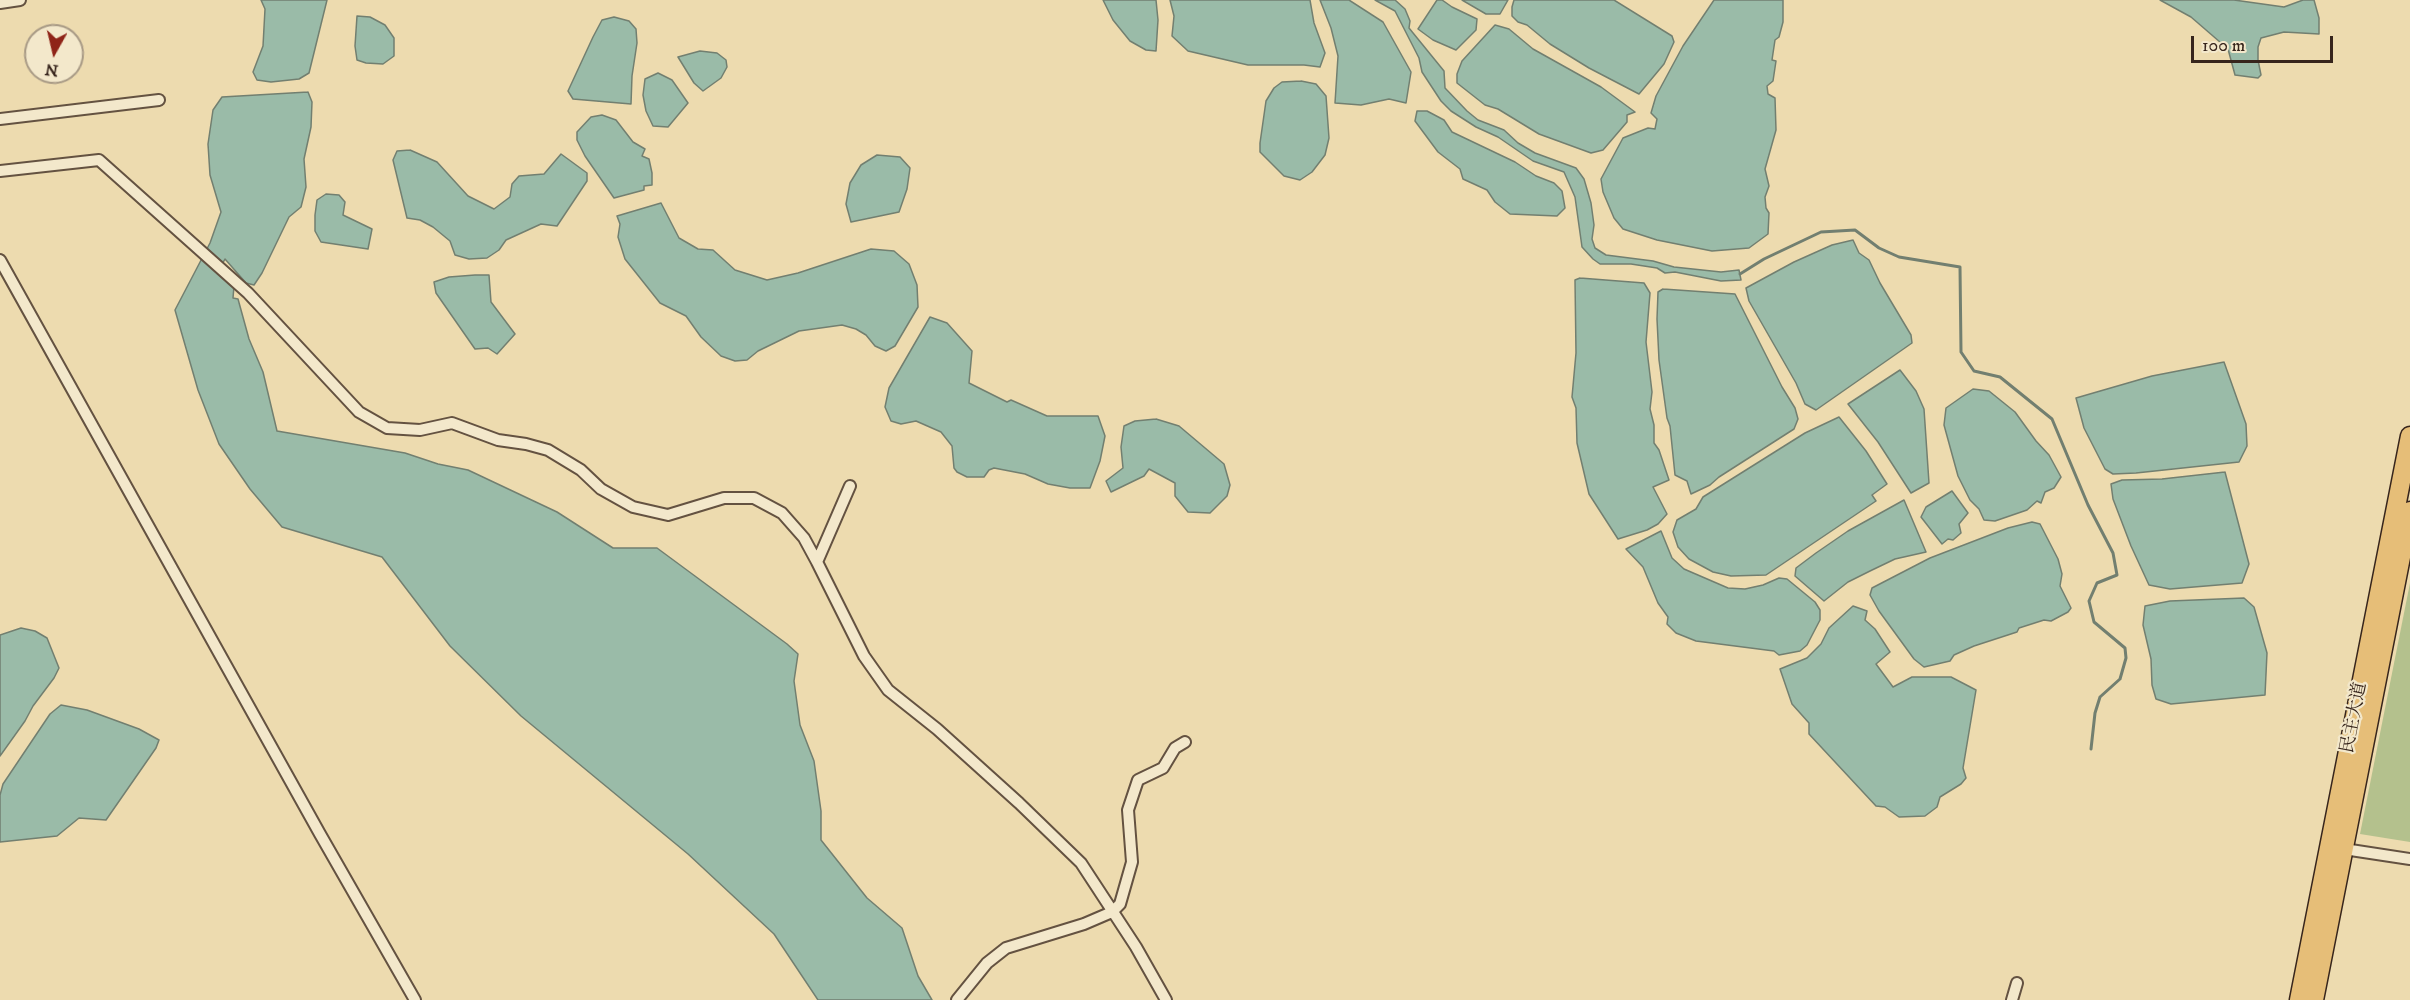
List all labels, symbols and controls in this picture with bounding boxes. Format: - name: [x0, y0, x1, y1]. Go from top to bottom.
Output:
- north arrow: [24, 24, 84, 84]
- scale bar: [2194, 24, 2336, 62]
- text: 100 m: [2202, 35, 2245, 57]
- text: N: [44, 59, 60, 81]
- street label: 民主大道: [2338, 681, 2372, 755]

